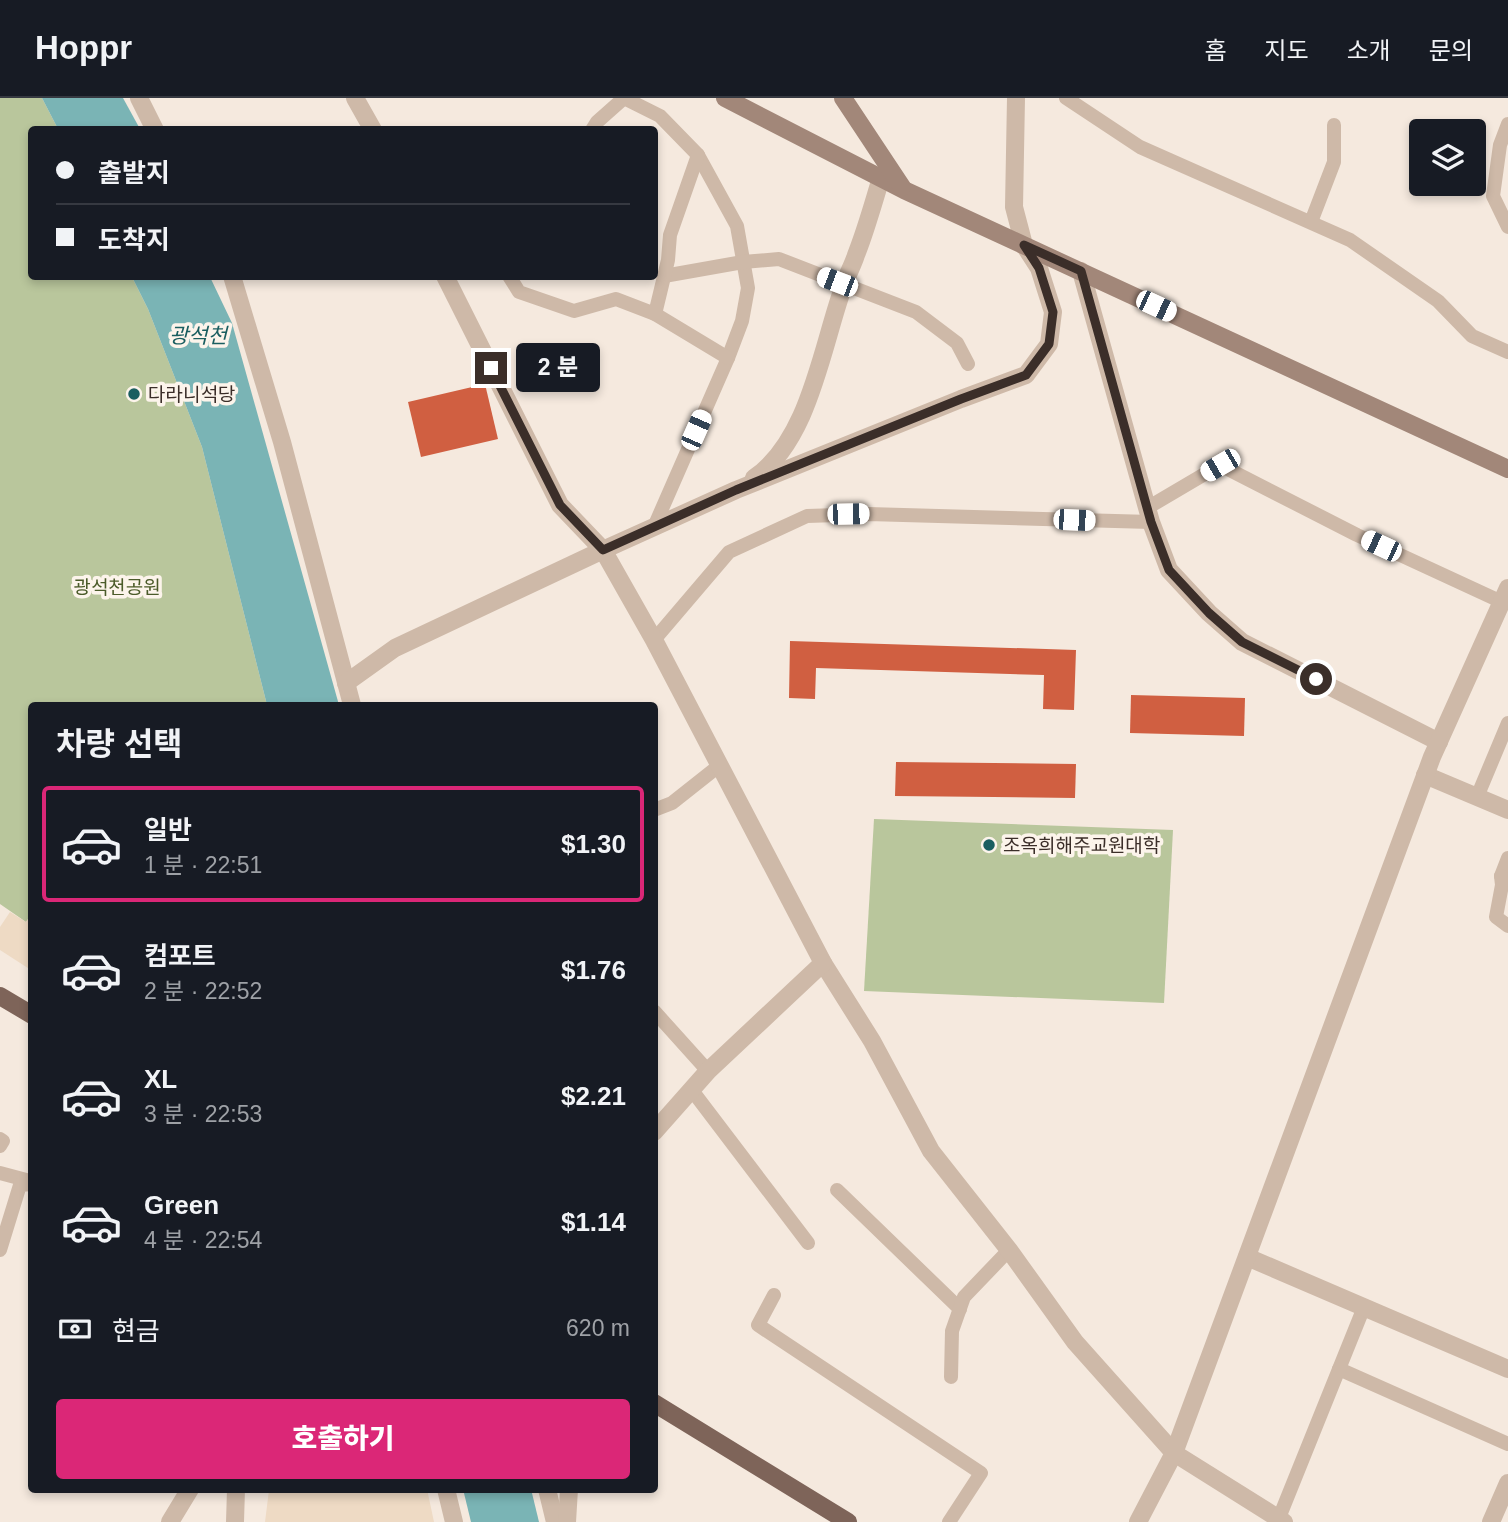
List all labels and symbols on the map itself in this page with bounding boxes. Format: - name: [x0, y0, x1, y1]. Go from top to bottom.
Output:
- car: [814, 265, 861, 299]
- car: [1133, 288, 1180, 324]
- water label: 광석천: [169, 324, 230, 347]
- callout: 2 분: [516, 344, 600, 392]
- route end: [475, 352, 507, 384]
- place label: 다라니석당: [148, 384, 235, 405]
- marker: 다라니석당: [126, 386, 142, 402]
- car: [678, 407, 715, 453]
- car: [1197, 445, 1244, 485]
- car: [827, 503, 870, 525]
- car: [1053, 509, 1096, 531]
- car: [1358, 528, 1405, 564]
- park label: 광석천공원: [73, 577, 161, 598]
- route start: [1300, 663, 1332, 695]
- place label: 조옥희해주교원대학: [1003, 835, 1161, 856]
- marker: 조옥희해주교원대학: [981, 837, 997, 853]

